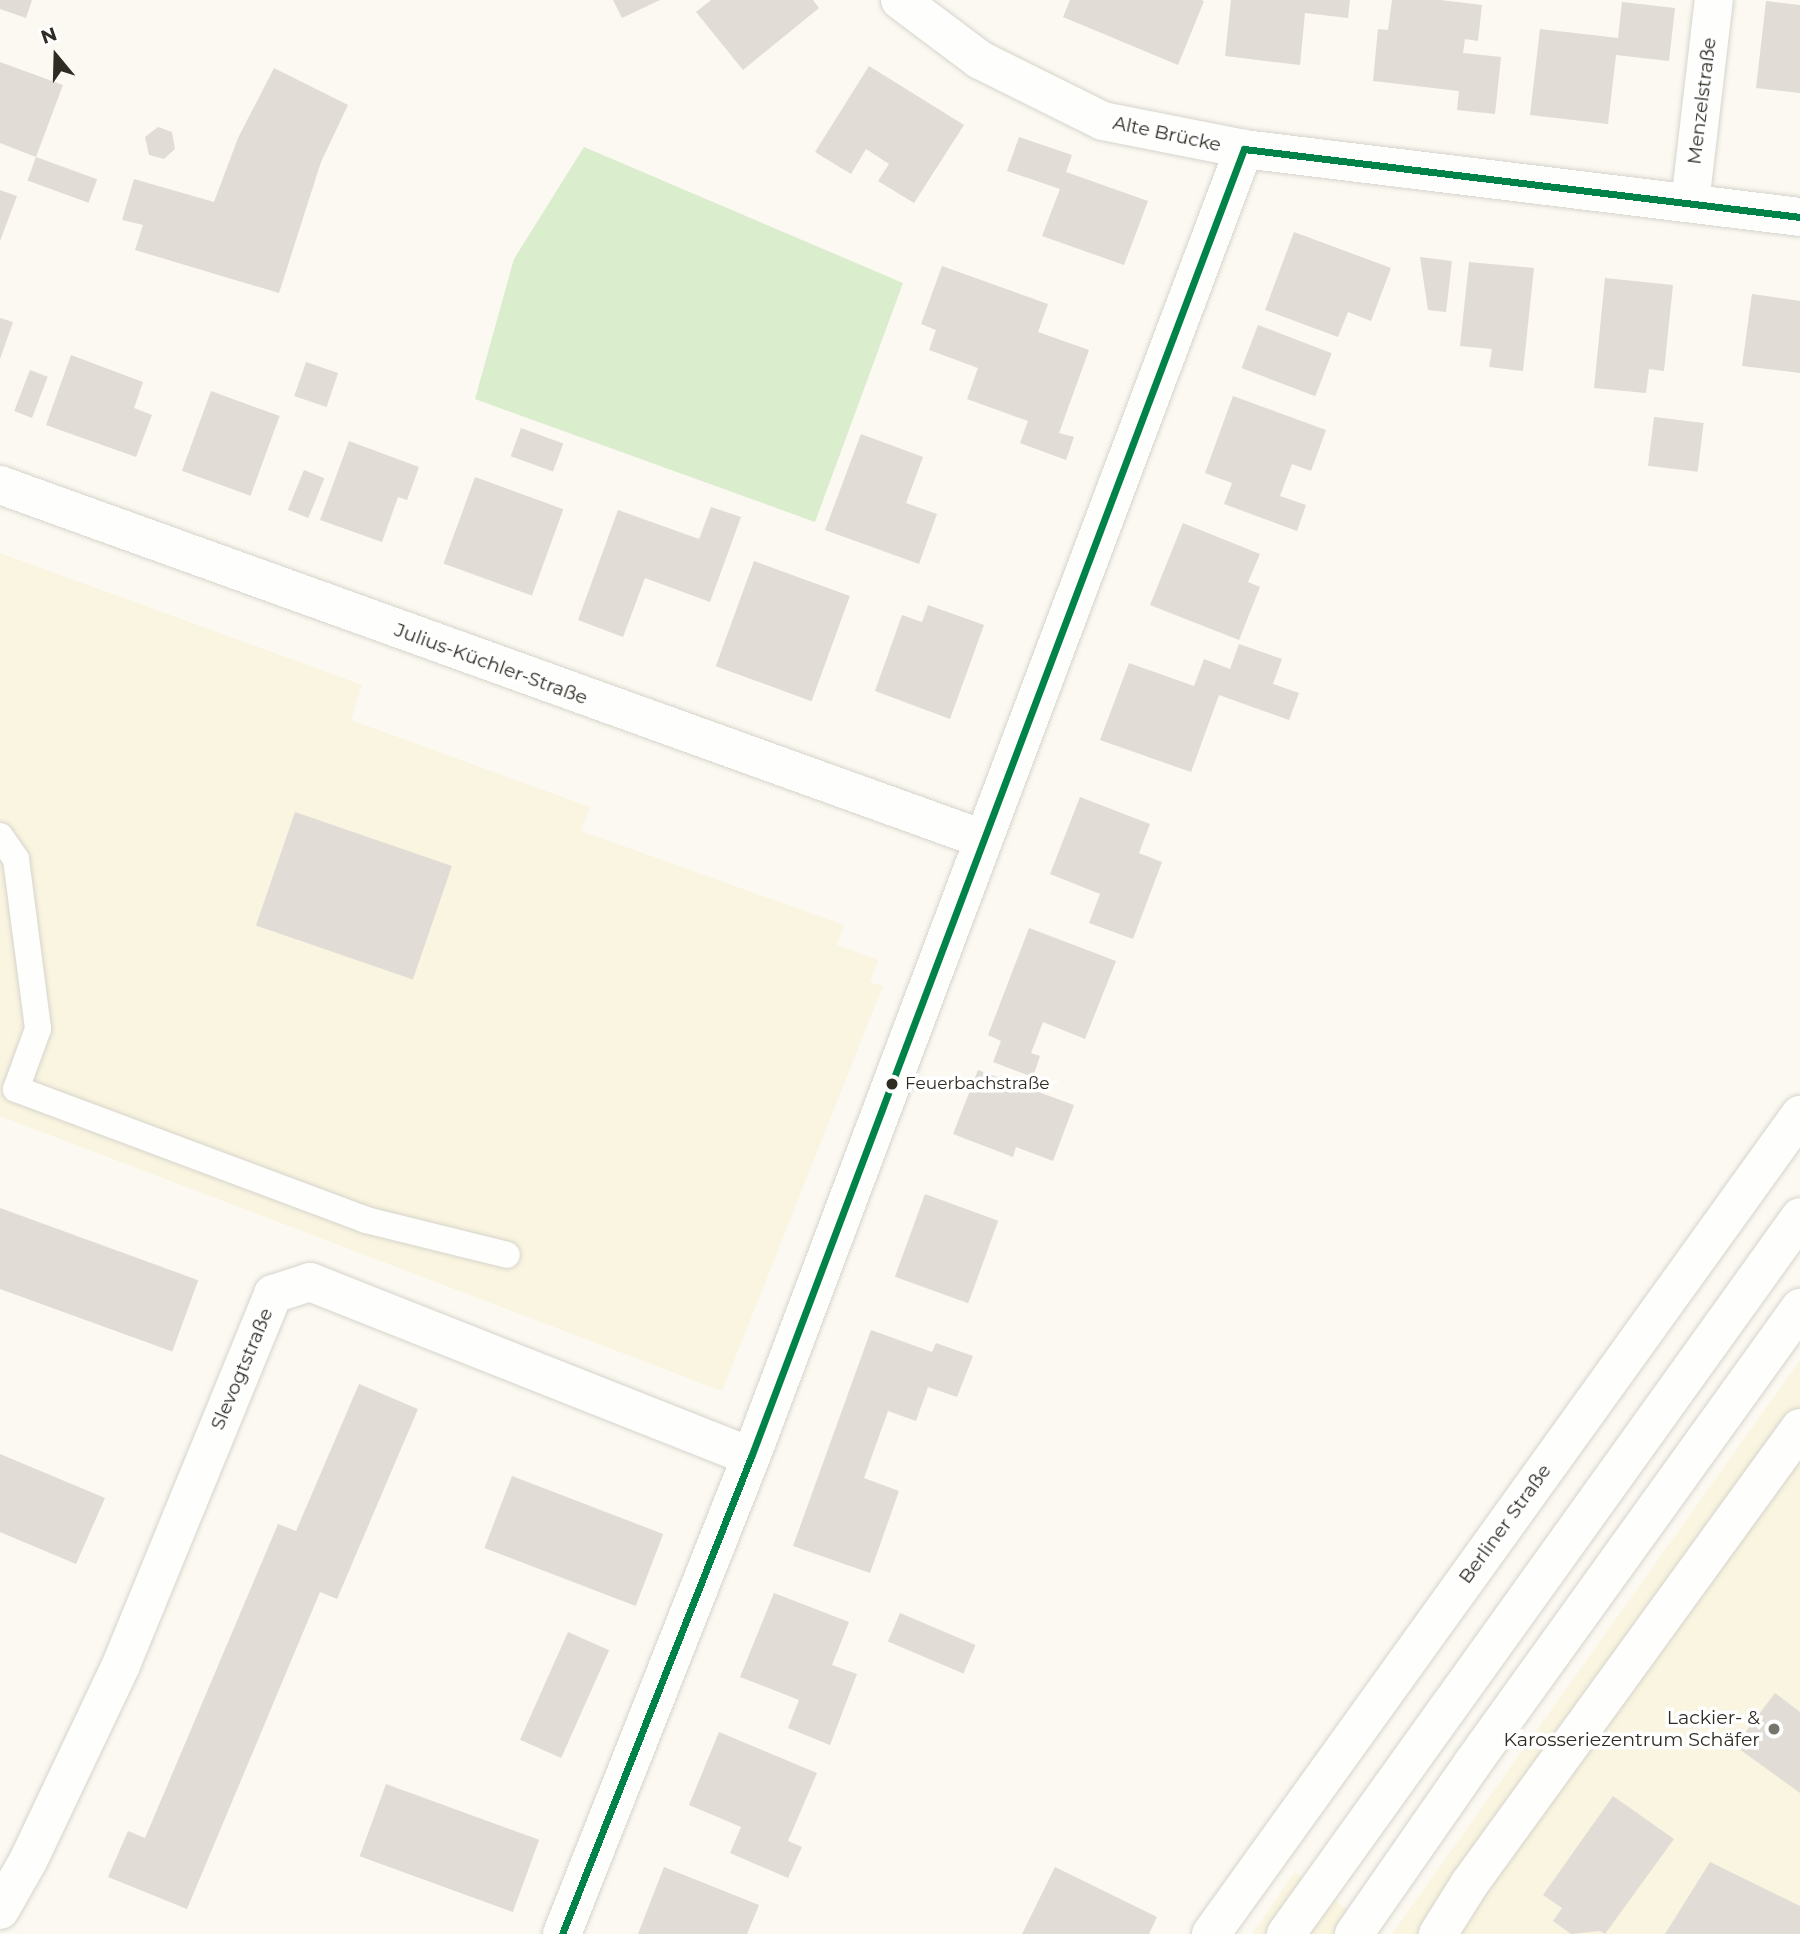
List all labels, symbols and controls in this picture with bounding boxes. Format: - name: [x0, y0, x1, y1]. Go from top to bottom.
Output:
- north arrow: [21, 21, 91, 91]
- text: N: [38, 22, 60, 49]
- street label: Menzelstraße: [1683, 36, 1721, 166]
- street label: Alte Brücke: [1111, 111, 1223, 157]
- street label: Julius-Küchler-Straße: [391, 618, 591, 710]
- place label: Feuerbachstraße: [905, 1074, 1050, 1094]
- marker: Feuerbachstraße: [885, 1077, 899, 1091]
- street label: Slevogtstraße: [206, 1305, 278, 1433]
- street label: Berliner Straße: [1454, 1460, 1556, 1588]
- place label: Lackier- & Karosseriezentrum Schäfer: [1504, 1707, 1760, 1751]
- marker: Lackier- & Karosseriezentrum Schäfer: [1766, 1721, 1782, 1737]

